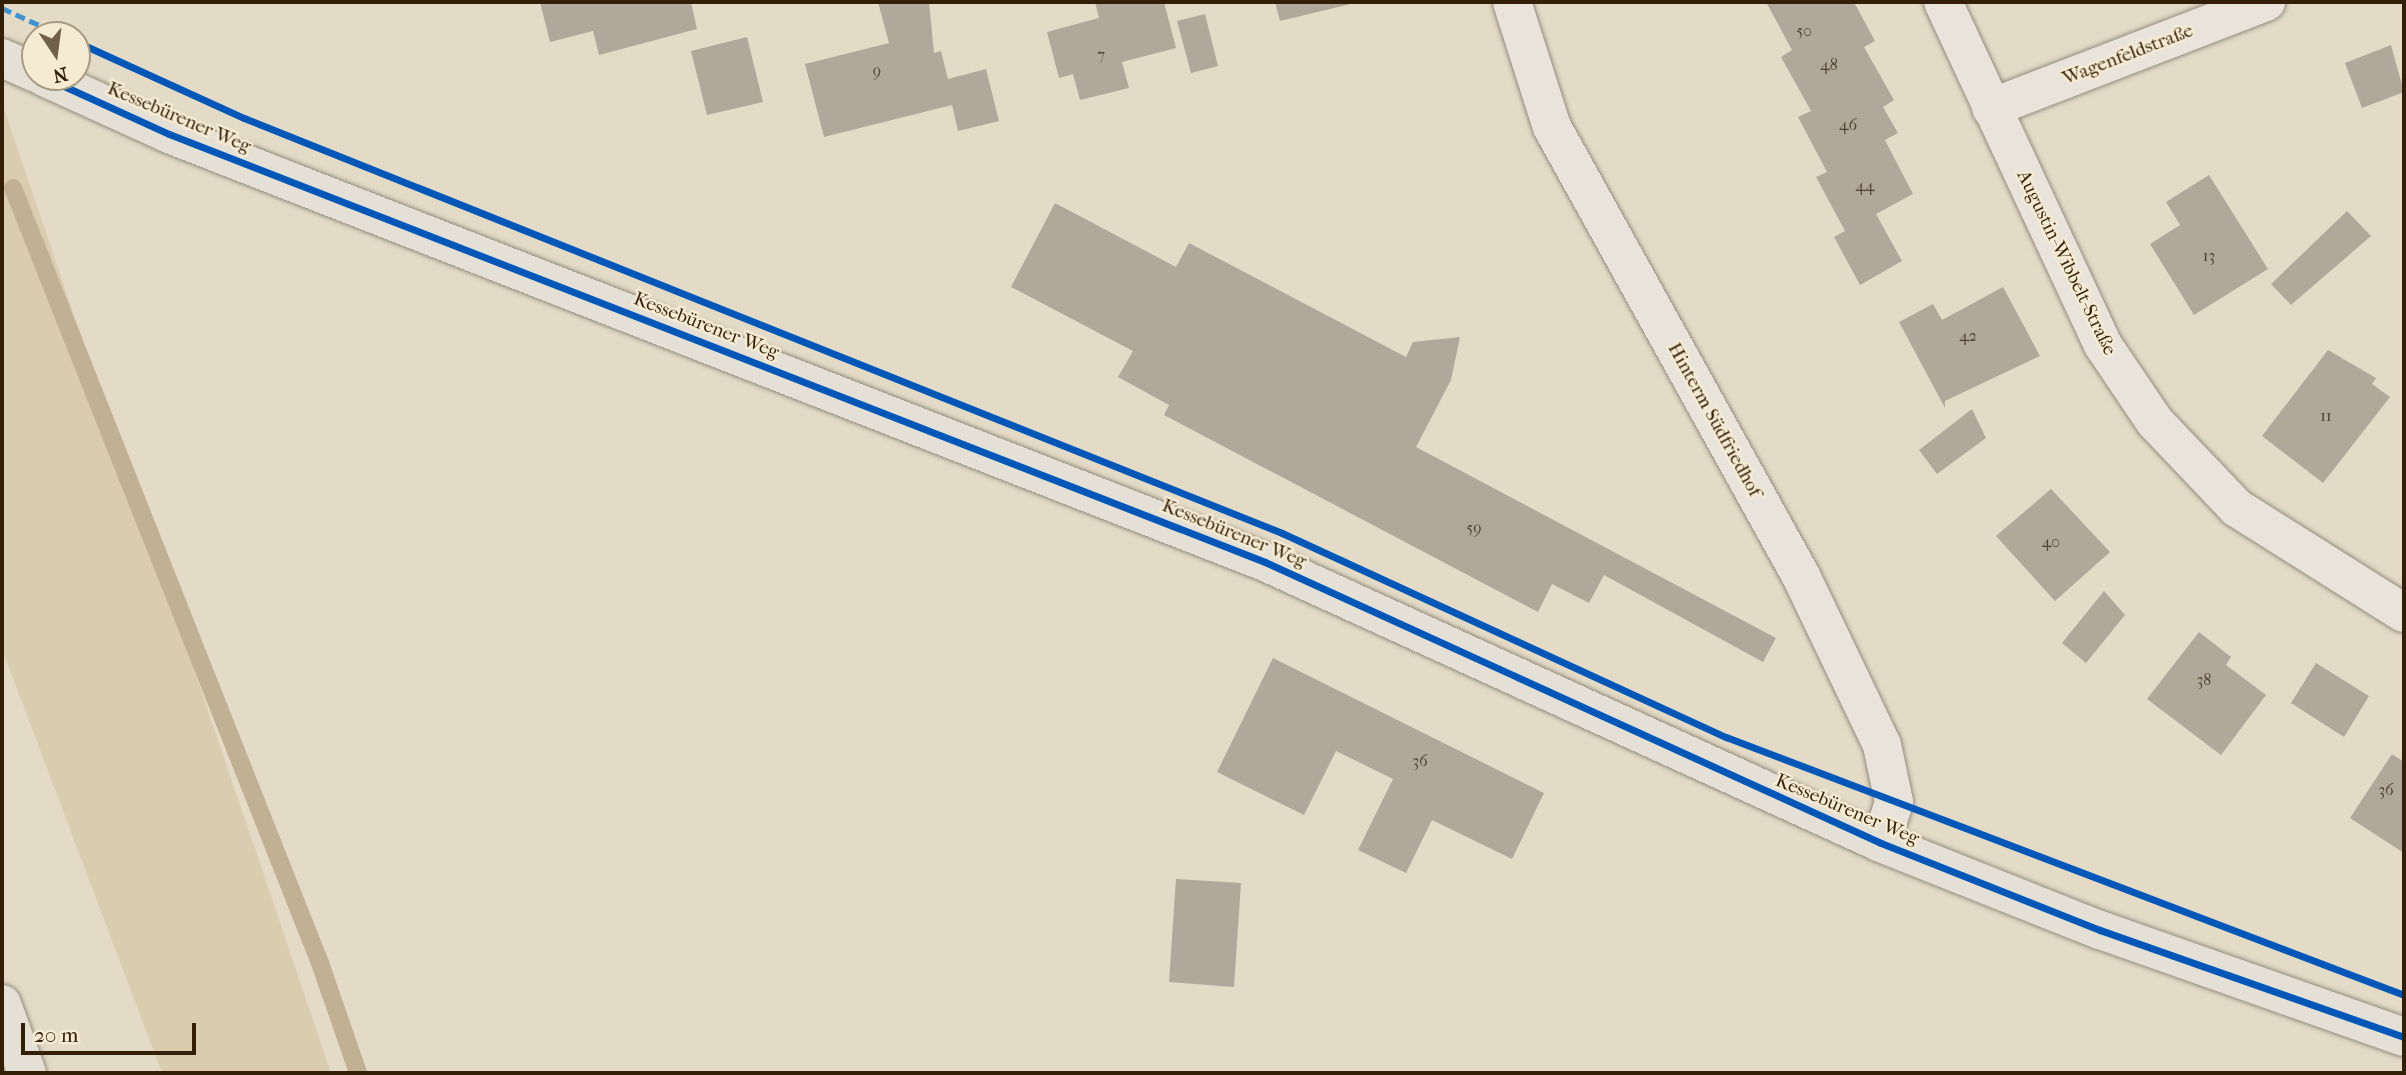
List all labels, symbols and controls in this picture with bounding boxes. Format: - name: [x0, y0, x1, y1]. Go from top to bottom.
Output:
- street label: Wagenfeldstraße: [2060, 20, 2196, 90]
- north arrow: [21, 21, 91, 91]
- house number: 50: [1796, 21, 1812, 41]
- house number: 7: [1097, 45, 1105, 65]
- house number: 48: [1820, 55, 1838, 75]
- house number: 9: [873, 61, 881, 81]
- text: N: [51, 62, 70, 87]
- street label: Kessebürener Weg: [104, 77, 254, 159]
- house number: 46: [1839, 115, 1857, 135]
- street label: Augustin-Wibbelt-Straße: [2011, 167, 2121, 359]
- house number: 44: [1856, 176, 1874, 196]
- house number: 13: [2203, 246, 2215, 266]
- street label: Kessebürener Weg: [630, 288, 782, 364]
- house number: 42: [1959, 326, 1977, 346]
- street label: Hinterm Südfriedhof: [1662, 339, 1766, 501]
- house number: 11: [2320, 406, 2332, 426]
- street label: Kessebürener Weg: [1158, 495, 1310, 573]
- house number: 59: [1466, 518, 1482, 538]
- house number: 40: [2042, 532, 2060, 552]
- house number: 38: [2197, 670, 2211, 690]
- house number: 36: [1412, 751, 1428, 771]
- street label: Kessebürener Weg: [1772, 769, 1922, 851]
- house number: 36: [2378, 780, 2394, 800]
- scale bar: [24, 1009, 200, 1052]
- text: 20 m: [34, 1023, 78, 1047]

